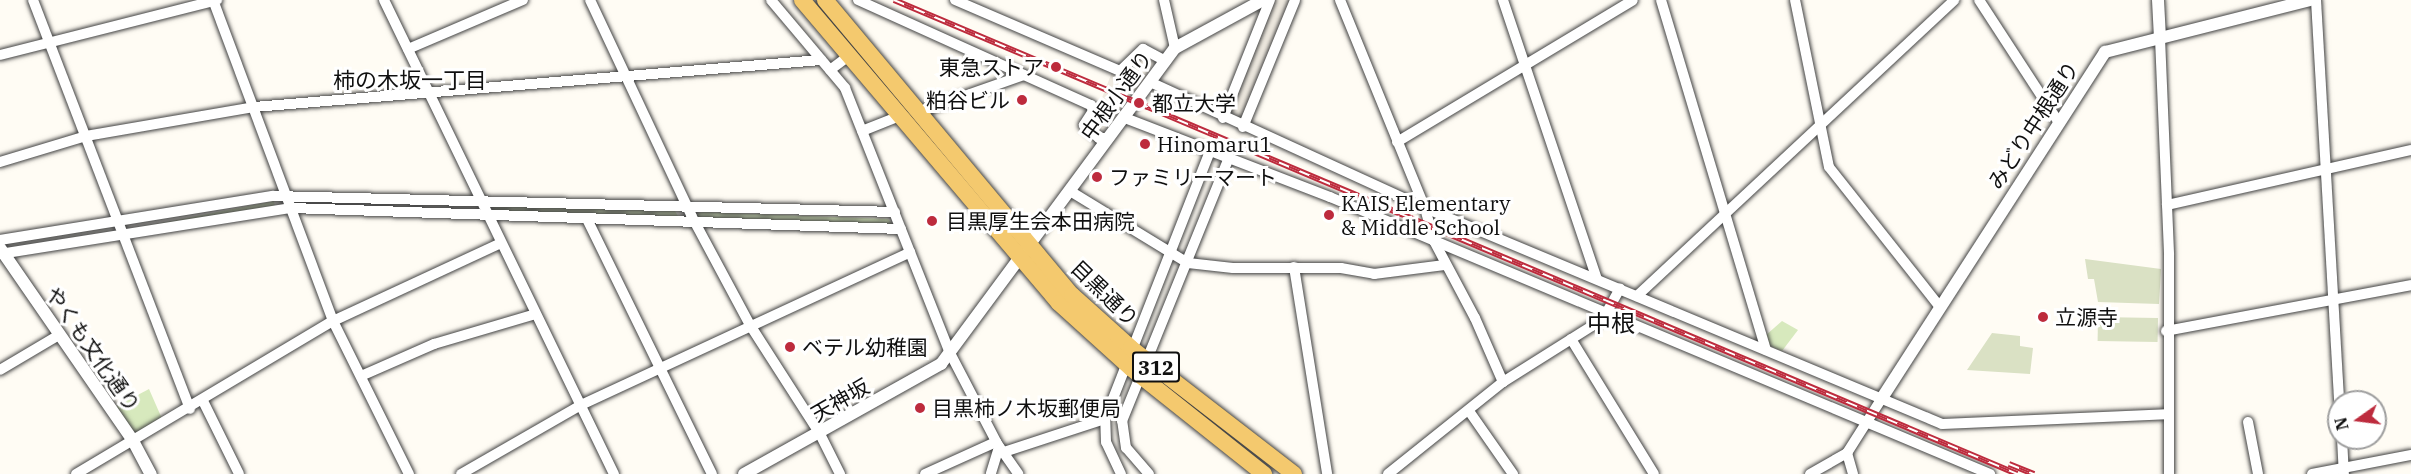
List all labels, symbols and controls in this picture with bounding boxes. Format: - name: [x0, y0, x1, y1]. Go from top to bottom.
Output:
- street label: 中根小通り: [1075, 45, 1157, 145]
- place label: 東急ストア: [939, 54, 1044, 80]
- street label: みどり中根通り: [1982, 56, 2084, 194]
- marker: 東急ストア: [1049, 60, 1063, 74]
- district label: 柿の木坂一丁目: [333, 67, 487, 93]
- place label: 粕谷ビル: [926, 87, 1010, 113]
- place label: 都立大学: [1152, 90, 1236, 116]
- marker: 粕谷ビル: [1015, 93, 1029, 107]
- marker: 都立大学: [1130, 94, 1148, 112]
- place label: Hinomaru1: [1157, 131, 1272, 157]
- marker: Hinomaru1: [1138, 137, 1152, 151]
- place label: ファミリーマート: [1109, 164, 1277, 190]
- marker: ファミリーマート: [1090, 170, 1104, 184]
- place label: KAIS Elementary & Middle School: [1341, 190, 1510, 240]
- place label: 目黒厚生会本田病院: [946, 208, 1135, 234]
- marker: KAIS Elementary & Middle School: [1322, 208, 1336, 222]
- marker: 目黒厚生会本田病院: [923, 212, 941, 230]
- street label: 目黒通り: [1066, 255, 1144, 331]
- street label: やくも文化通り: [41, 282, 145, 416]
- place label: 立源寺: [2055, 304, 2118, 330]
- district label: 中根: [1587, 310, 1635, 338]
- marker: 立源寺: [2036, 310, 2050, 324]
- place label: ベテル幼稚園: [802, 334, 928, 360]
- marker: ベテル幼稚園: [783, 340, 797, 354]
- road number: 312: [1132, 350, 1180, 384]
- street label: 天神坂: [806, 373, 874, 427]
- north arrow: [2327, 390, 2387, 450]
- place label: 目黒柿ノ木坂郵便局: [932, 395, 1121, 421]
- marker: 目黒柿ノ木坂郵便局: [913, 401, 927, 415]
- text: N: [2330, 415, 2353, 432]

